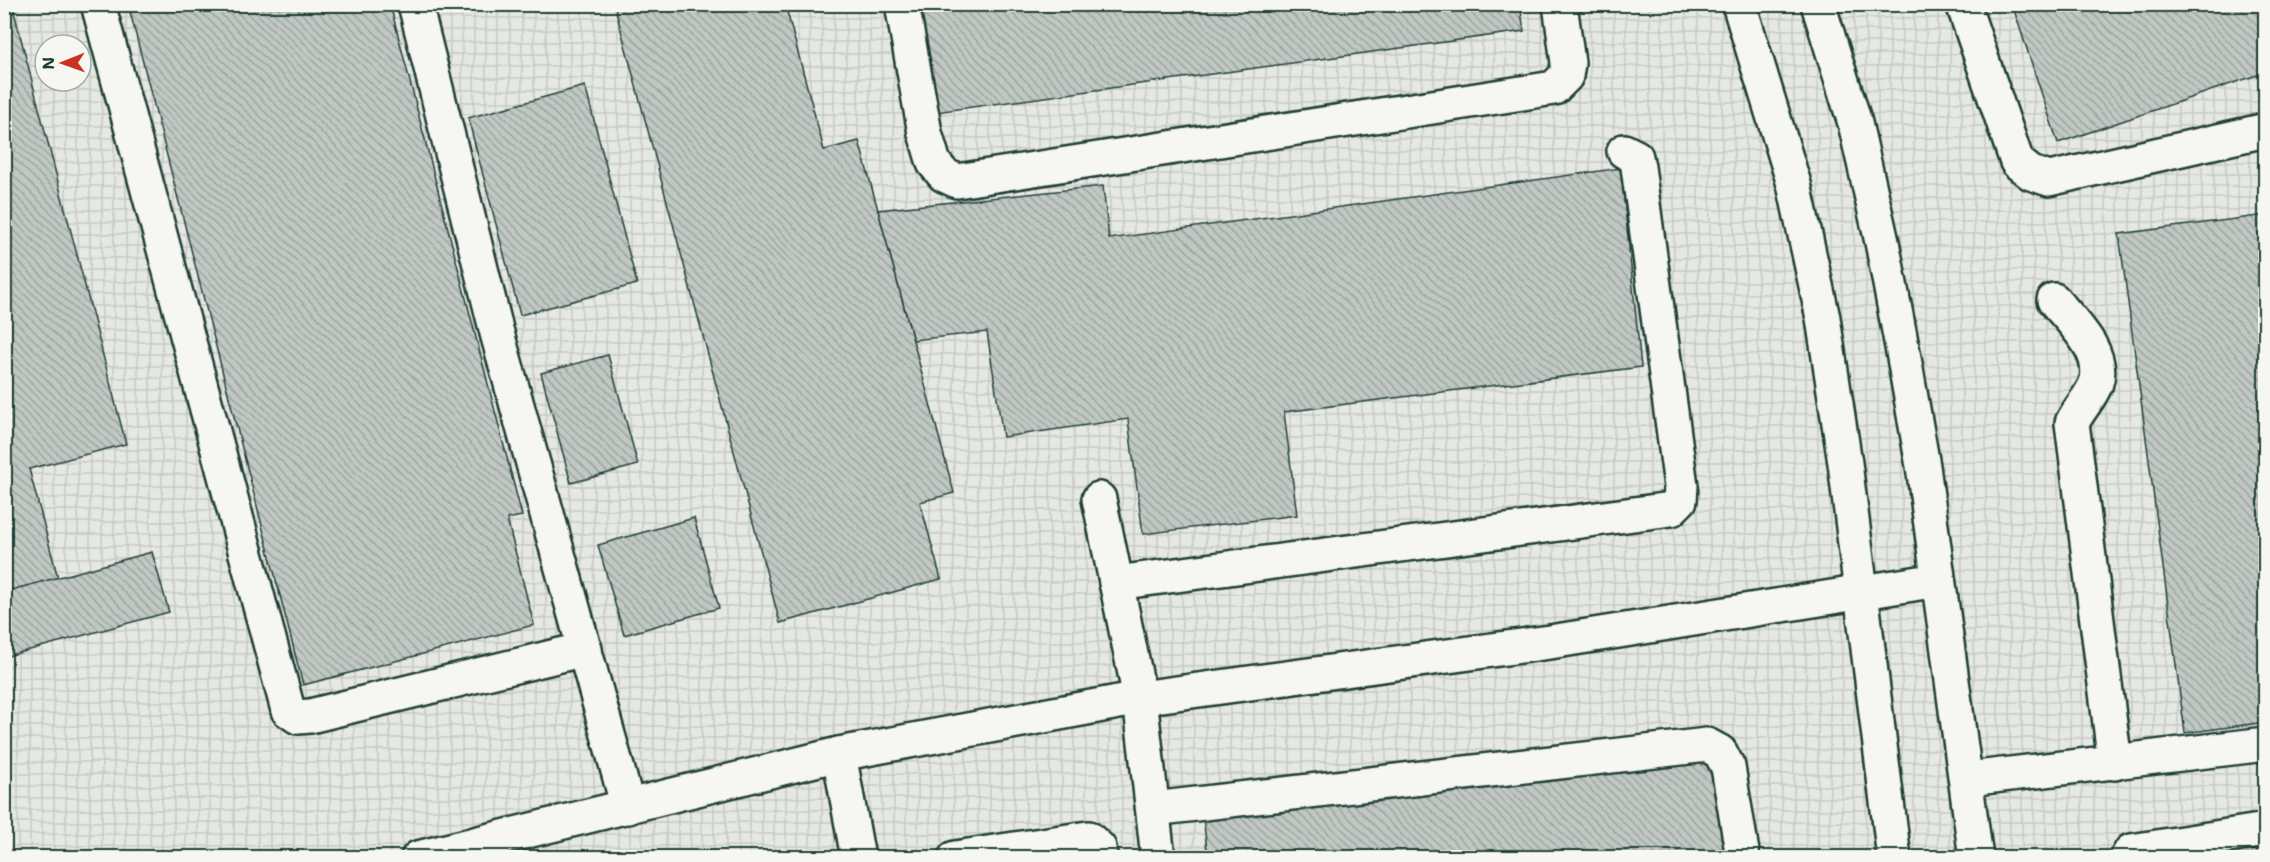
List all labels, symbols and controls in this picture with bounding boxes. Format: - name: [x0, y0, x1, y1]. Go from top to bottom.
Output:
- north arrow: [33, 33, 93, 93]
- text: N: [38, 57, 59, 70]

